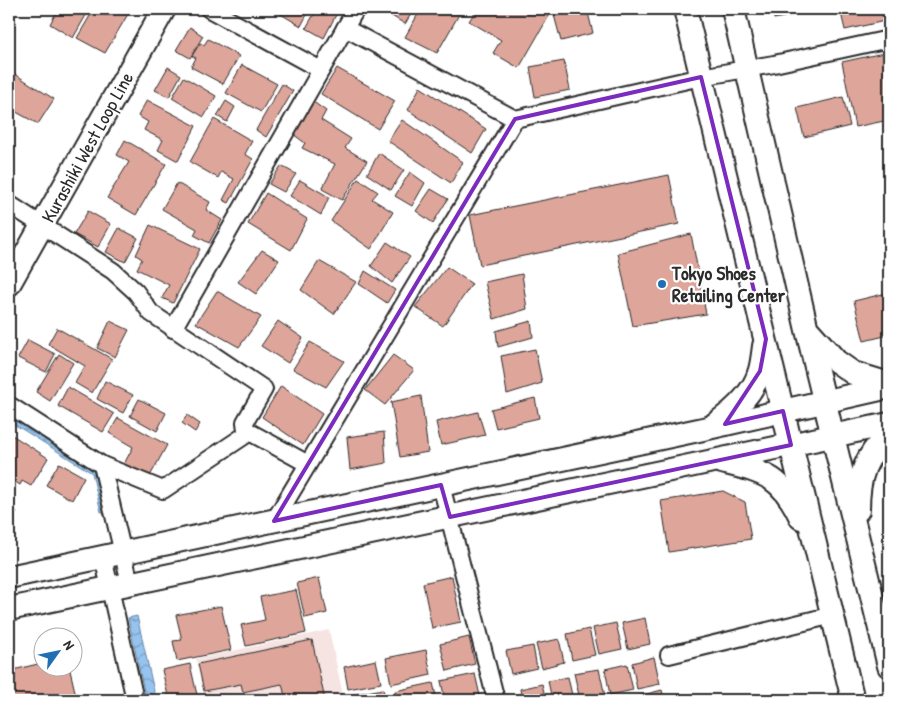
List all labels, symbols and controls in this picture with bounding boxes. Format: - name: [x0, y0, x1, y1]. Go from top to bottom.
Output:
- street label: Kurashiki West Loop Line: [35, 67, 139, 227]
- place label: Tokyo Shoes Retailing Center: [671, 260, 786, 309]
- marker: Tokyo Shoes Retailing Center: [656, 278, 668, 290]
- north arrow: [32, 626, 82, 676]
- text: N: [59, 636, 80, 653]

